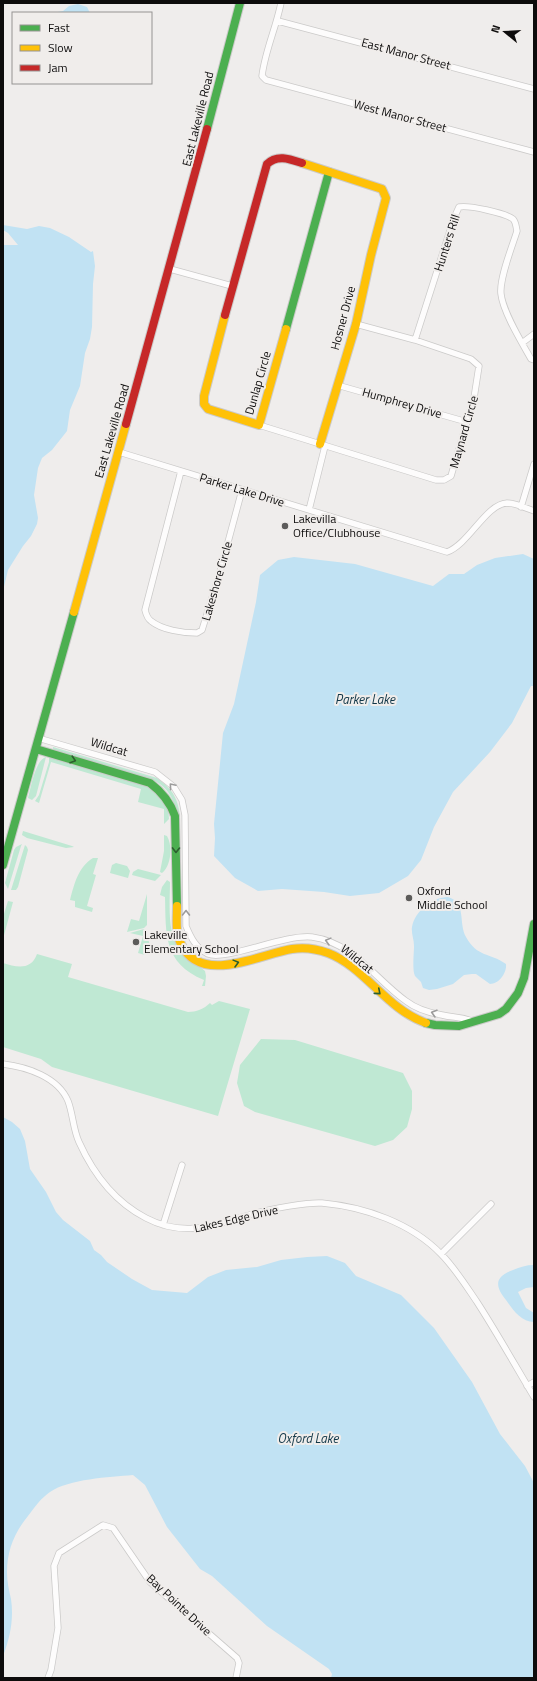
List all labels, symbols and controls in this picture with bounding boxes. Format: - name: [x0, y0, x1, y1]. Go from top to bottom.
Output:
- legend: [12, 12, 152, 84]
- north arrow: [485, 12, 525, 52]
- text: Fast: [48, 18, 71, 37]
- text: N: [487, 23, 504, 35]
- street label: East Manor Street: [359, 32, 454, 75]
- text: Slow: [48, 38, 73, 57]
- text: Jam: [48, 58, 68, 77]
- street label: East Lakeville Road: [177, 70, 218, 168]
- street label: West Manor Street: [352, 94, 449, 137]
- street label: Hunters Rill: [428, 212, 465, 274]
- street label: Hosner Drive: [325, 284, 360, 352]
- street label: Dunlap Circle: [239, 349, 276, 417]
- street label: East Lakeville Road: [89, 382, 134, 480]
- street label: Humphrey Drive: [360, 382, 444, 423]
- street label: Maynard Circle: [444, 393, 483, 470]
- street label: Parker Lake Drive: [197, 468, 287, 511]
- place label: Lakevilla Office/Clubhouse: [293, 509, 380, 542]
- marker: Lakevilla Office/Clubhouse: [280, 521, 290, 531]
- street label: Lakeshore Circle: [196, 539, 237, 623]
- water label: Parker Lake: [335, 689, 396, 709]
- street label: Wildcat: [88, 732, 131, 761]
- one-way arrow: [69, 755, 76, 764]
- one-way arrow: [170, 784, 177, 791]
- one-way arrow: [172, 847, 180, 853]
- place label: Oxford Middle School: [417, 881, 488, 914]
- marker: Oxford Middle School: [404, 893, 414, 903]
- one-way arrow: [182, 910, 190, 916]
- place label: Lakeville Elementary School: [144, 925, 238, 958]
- marker: Lakeville Elementary School: [131, 937, 141, 947]
- one-way arrow: [325, 937, 331, 945]
- street label: Wildcat: [337, 939, 379, 978]
- one-way arrow: [232, 959, 239, 968]
- one-way arrow: [373, 987, 380, 994]
- one-way arrow: [430, 1009, 437, 1018]
- street label: Lakes Edge Drive: [192, 1200, 280, 1237]
- water label: Oxford Lake: [278, 1428, 339, 1448]
- street label: Bay Pointe Drive: [142, 1569, 216, 1640]

